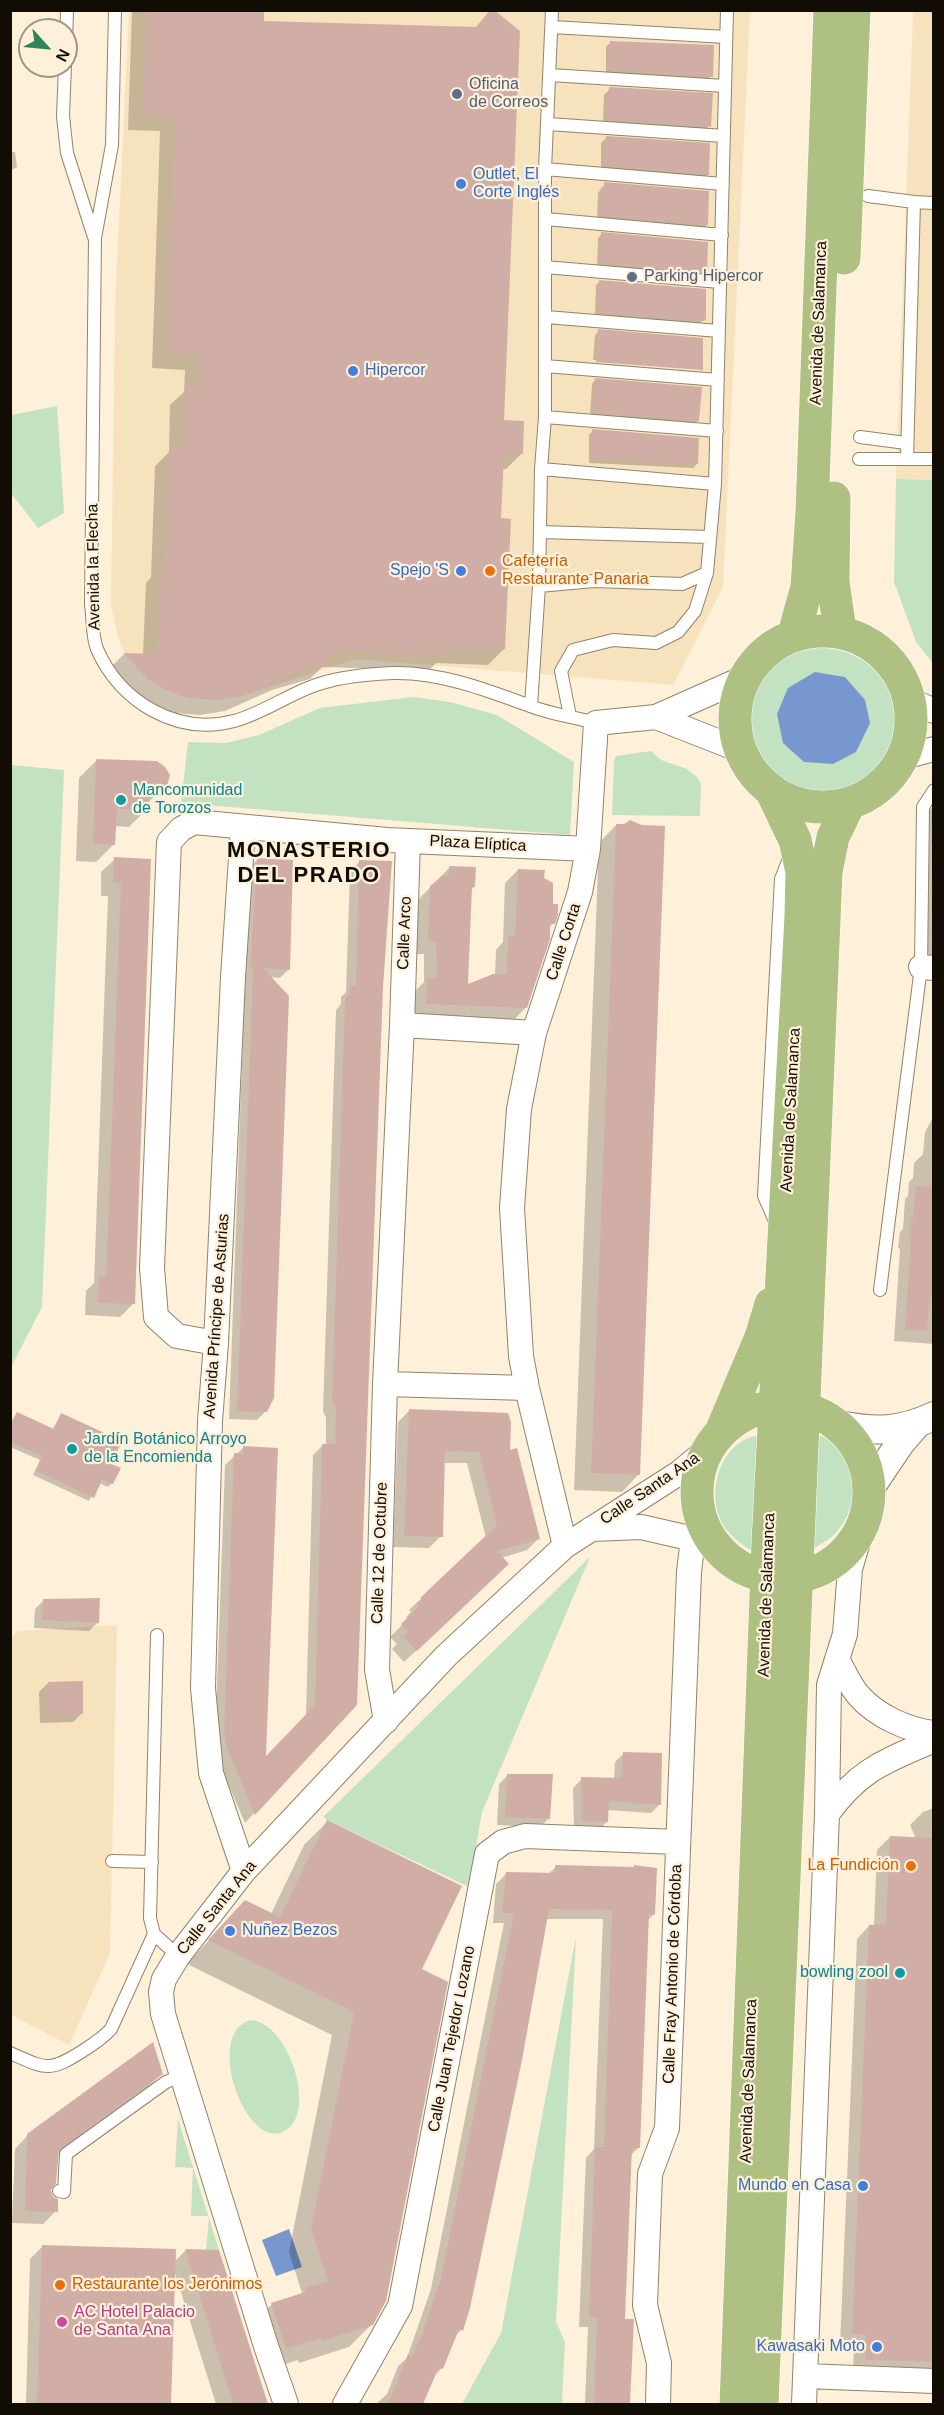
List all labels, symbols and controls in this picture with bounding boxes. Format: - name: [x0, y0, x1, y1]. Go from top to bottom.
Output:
- north arrow: [18, 18, 78, 78]
- text: N: [53, 46, 73, 65]
- place label: Oficina de Correos: [469, 75, 548, 113]
- marker: Oficina de Correos: [450, 87, 464, 101]
- place label: Outlet, El Corte Inglés: [473, 165, 559, 203]
- marker: Outlet, El Corte Inglés: [454, 177, 468, 191]
- street label: Avenida de Salamanca: [807, 241, 831, 405]
- place label: Parking Hipercor: [644, 267, 763, 287]
- marker: Parking Hipercor: [625, 270, 639, 284]
- place label: Hipercor: [365, 361, 425, 381]
- marker: Hipercor: [346, 364, 360, 378]
- street label: Avenida la Flecha: [83, 503, 105, 631]
- place label: Cafetería Restaurante Panaria: [502, 552, 649, 590]
- place label: Spejo 'S: [390, 561, 449, 581]
- marker: Spejo 'S: [454, 564, 468, 578]
- marker: Cafetería Restaurante Panaria: [483, 564, 497, 578]
- place label: Mancomunidad de Torozos: [133, 781, 242, 819]
- marker: Mancomunidad de Torozos: [114, 793, 128, 807]
- street label: Plaza Elíptica: [429, 832, 527, 856]
- district label: MONASTERIO DEL PRADO: [227, 838, 391, 890]
- street label: Calle Arco: [394, 896, 416, 970]
- street label: Calle Corta: [543, 901, 585, 983]
- street label: Avenida de Salamanca: [777, 1027, 805, 1193]
- street label: Avenida Príncipe de Asturias: [200, 1213, 234, 1419]
- place label: Jardín Botánico Arroyo de la Encomienda: [84, 1430, 247, 1468]
- marker: Jardín Botánico Arroyo de la Encomienda: [65, 1442, 79, 1456]
- street label: Calle Santa Ana: [597, 1449, 703, 1529]
- street label: Calle 12 de Octubre: [368, 1482, 392, 1624]
- street label: Avenida de Salamanca: [755, 1513, 779, 1677]
- place label: La Fundición: [807, 1856, 899, 1876]
- street label: Calle Santa Ana: [173, 1857, 261, 1959]
- marker: La Fundición: [904, 1859, 918, 1873]
- street label: Calle Fray Antonio de Córdoba: [660, 1864, 686, 2084]
- place label: Nuñez Bezos: [242, 1921, 337, 1941]
- marker: Nuñez Bezos: [223, 1924, 237, 1938]
- street label: Calle Juan Tejedor Lozano: [425, 1944, 479, 2134]
- place label: bowling zool: [800, 1963, 888, 1983]
- marker: bowling zool: [893, 1966, 907, 1980]
- street label: Avenida de Salamanca: [737, 1999, 761, 2163]
- place label: Mundo en Casa: [738, 2176, 851, 2196]
- marker: Mundo en Casa: [856, 2179, 870, 2193]
- place label: Restaurante los Jerónimos: [72, 2275, 262, 2295]
- marker: Restaurante los Jerónimos: [53, 2278, 67, 2292]
- place label: AC Hotel Palacio de Santa Ana: [74, 2303, 195, 2341]
- marker: AC Hotel Palacio de Santa Ana: [55, 2315, 69, 2329]
- place label: Kawasaki Moto: [757, 2337, 865, 2357]
- marker: Kawasaki Moto: [870, 2340, 884, 2354]

